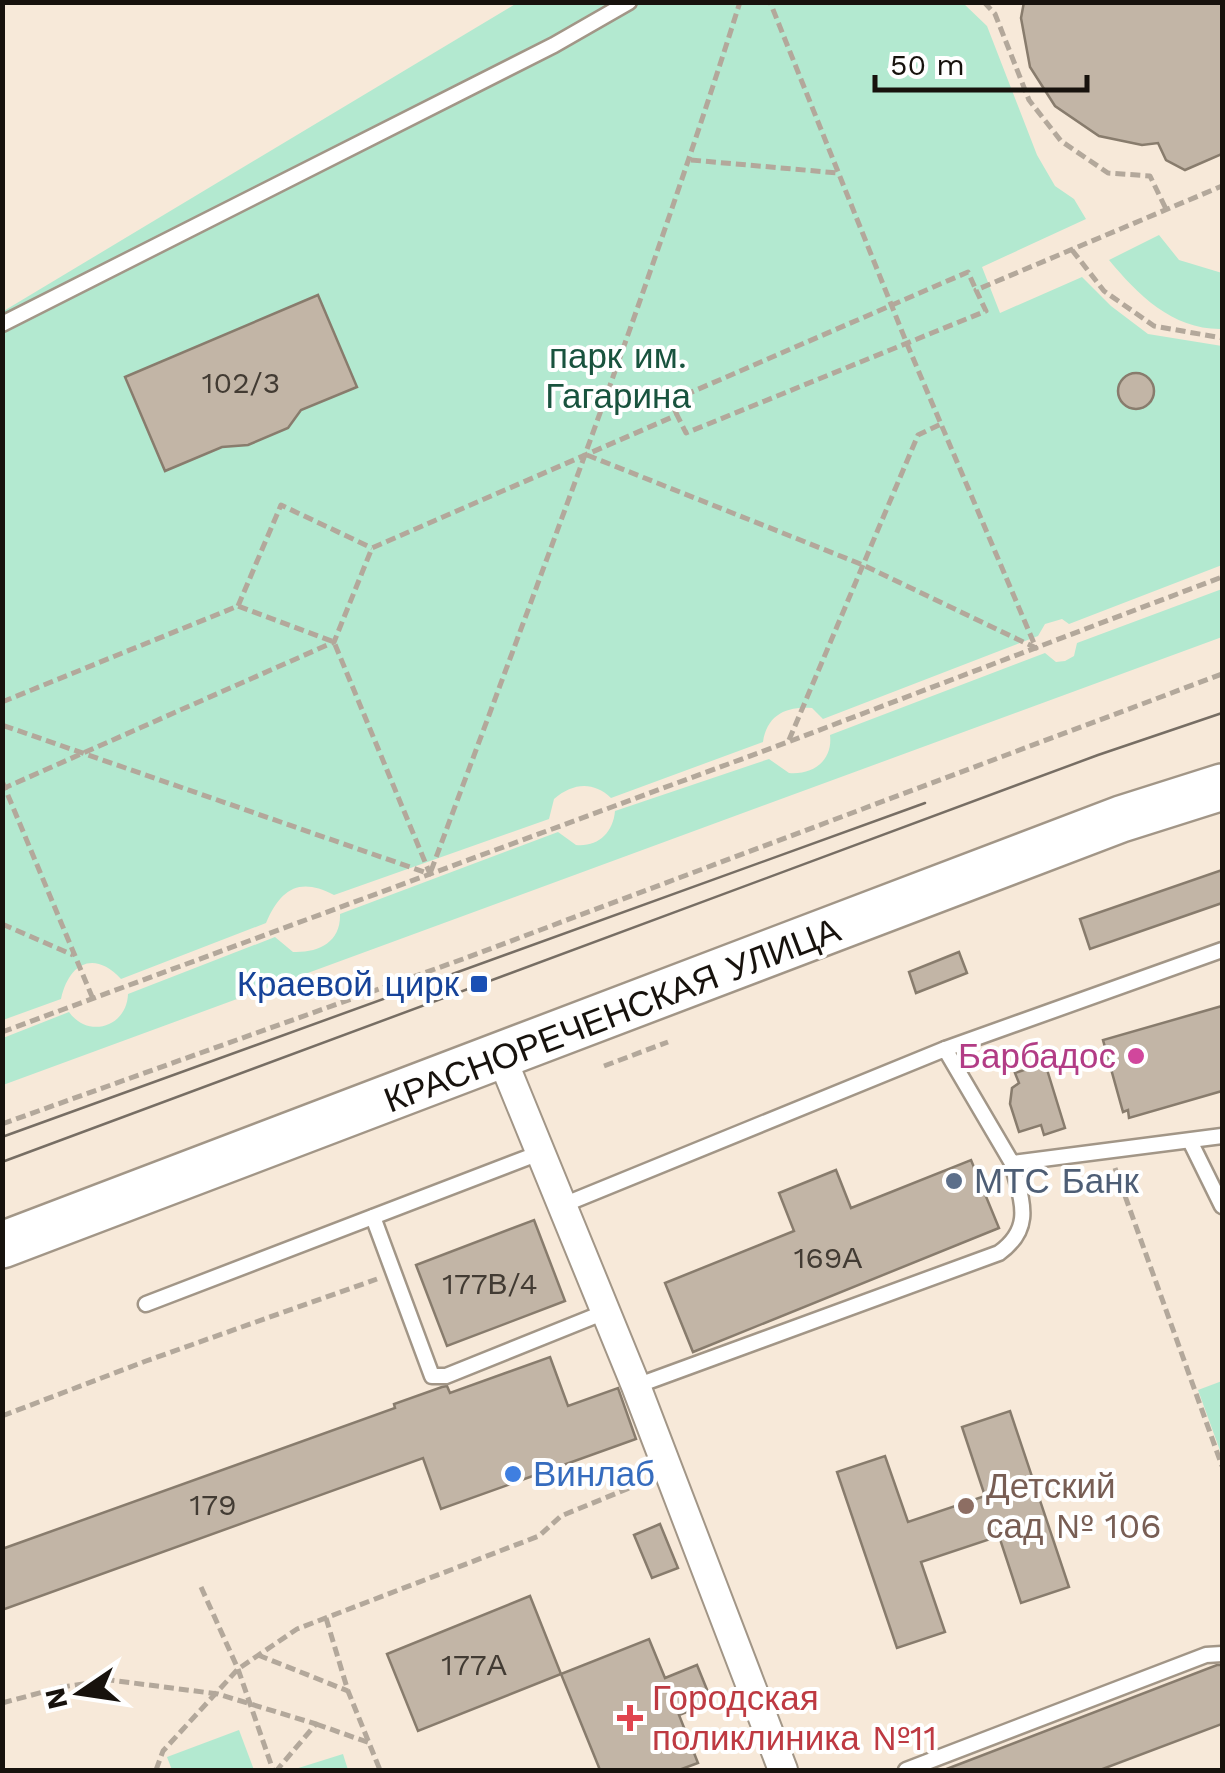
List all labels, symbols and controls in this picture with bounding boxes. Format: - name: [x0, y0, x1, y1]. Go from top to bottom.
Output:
- scale bar: [875, 30, 1088, 92]
- text: 50 m: [890, 47, 965, 82]
- park label: парк им. Гагарина: [545, 335, 691, 417]
- house number: 102/3: [202, 365, 280, 400]
- street label: КРАСНОРЕЧЕНСКАЯ УЛИЦА: [378, 908, 847, 1122]
- place label: Краевой цирк: [237, 963, 460, 1005]
- marker: Краевой цирк: [468, 973, 490, 995]
- place label: Барбадос: [958, 1035, 1116, 1077]
- marker: Барбадос: [1125, 1045, 1147, 1067]
- place label: МТС Банк: [974, 1160, 1140, 1202]
- marker: МТС Банк: [943, 1170, 965, 1192]
- house number: 169А: [794, 1240, 862, 1275]
- house number: 177В/4: [442, 1266, 538, 1301]
- place label: Винлаб: [533, 1453, 655, 1495]
- marker: Винлаб: [502, 1463, 524, 1485]
- place label: Детский сад № 106: [986, 1465, 1162, 1547]
- house number: 179: [189, 1487, 237, 1522]
- marker: Детский сад № 106: [955, 1495, 977, 1517]
- north arrow: [30, 1643, 130, 1743]
- house number: 177А: [441, 1647, 507, 1682]
- place label: Городская поликлиника №11: [652, 1677, 937, 1759]
- text: N: [38, 1685, 75, 1712]
- marker: Городская поликлиника №11: [617, 1705, 643, 1731]

